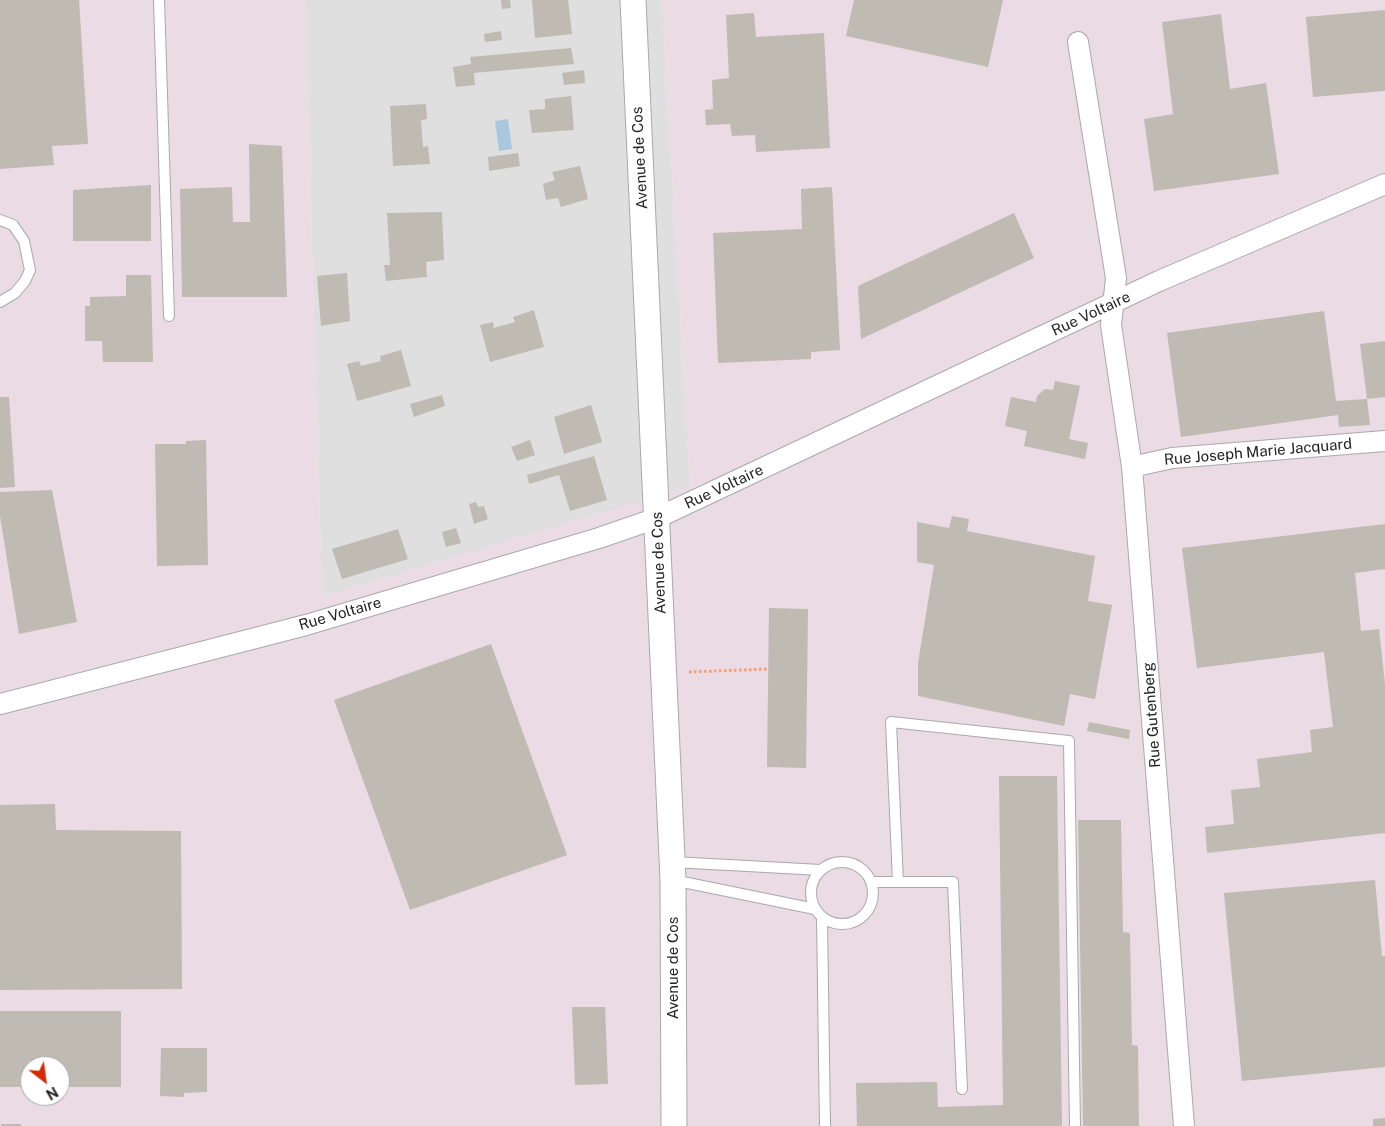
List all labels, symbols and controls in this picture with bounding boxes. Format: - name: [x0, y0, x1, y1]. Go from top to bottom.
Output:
- street label: Avenue de Cos: [628, 106, 652, 210]
- street label: Rue Voltaire: [1049, 288, 1133, 340]
- street label: Rue Joseph Marie Jacquard: [1163, 435, 1353, 469]
- street label: Rue Voltaire: [682, 461, 766, 513]
- street label: Avenue de Cos: [648, 511, 670, 615]
- street label: Rue Voltaire: [297, 594, 383, 634]
- street label: Rue Gutenberg: [1139, 662, 1165, 768]
- street label: Avenue de Cos: [664, 917, 682, 1019]
- north arrow: [20, 1056, 70, 1106]
- text: N: [43, 1083, 61, 1103]

